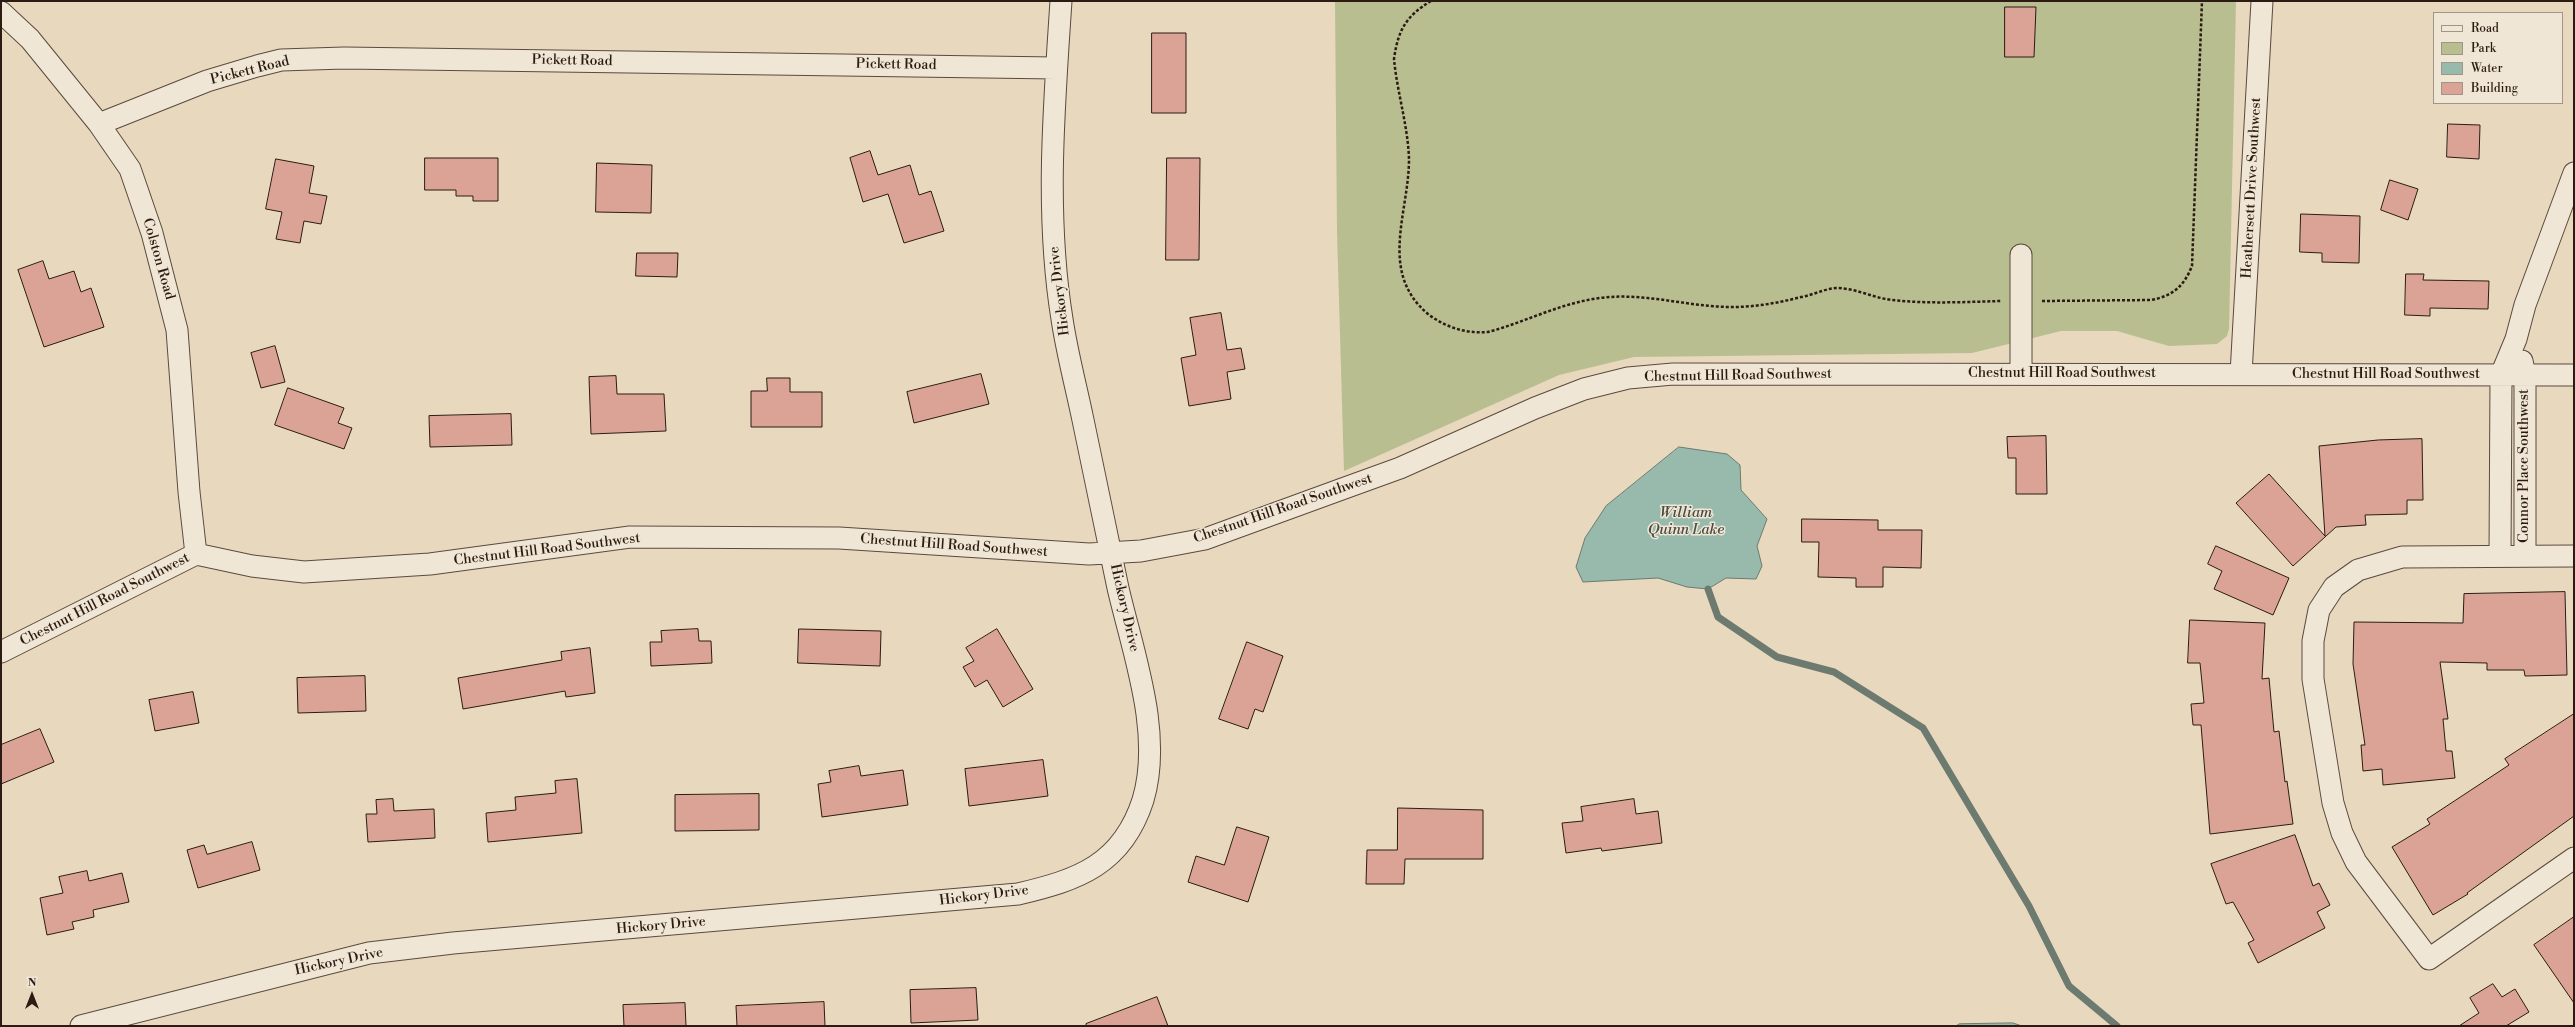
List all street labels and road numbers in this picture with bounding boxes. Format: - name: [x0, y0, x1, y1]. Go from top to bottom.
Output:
- street label: Pickett Road: [531, 52, 613, 70]
- street label: Pickett Road: [209, 53, 291, 89]
- street label: Pickett Road: [855, 56, 937, 74]
- street label: Heathersett Drive Southwest: [2239, 97, 2265, 279]
- street label: Colston Road: [138, 216, 178, 302]
- street label: Hickory Drive: [1046, 245, 1074, 337]
- street label: Chestnut Hill Road Southwest: [1644, 366, 1832, 386]
- street label: Chestnut Hill Road Southwest: [1968, 366, 2156, 382]
- street label: Chestnut Hill Road Southwest: [2292, 367, 2480, 383]
- street label: Connor Place Southwest: [2517, 389, 2533, 543]
- street label: Chestnut Hill Road Southwest: [1191, 470, 1375, 548]
- street label: Chestnut Hill Road Southwest: [453, 530, 641, 570]
- street label: Chestnut Hill Road Southwest: [860, 531, 1048, 561]
- street label: Chestnut Hill Road Southwest: [17, 550, 193, 650]
- street label: Hickory Drive: [1106, 562, 1142, 654]
- street label: Hickory Drive: [938, 882, 1030, 910]
- street label: Hickory Drive: [616, 914, 706, 938]
- street label: Hickory Drive: [293, 944, 385, 980]

